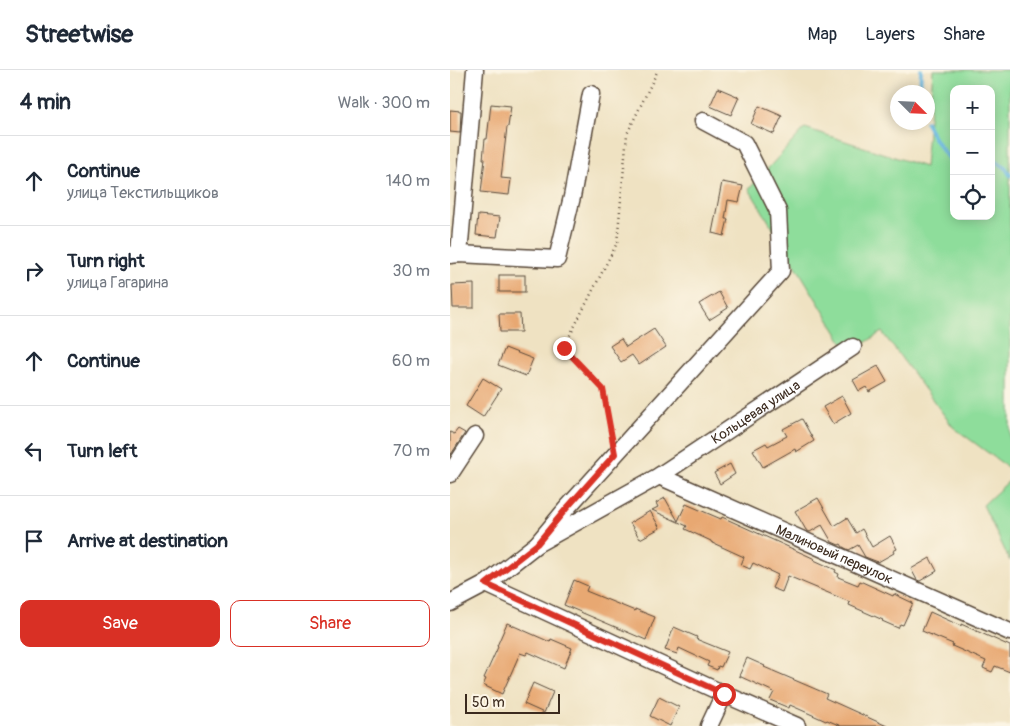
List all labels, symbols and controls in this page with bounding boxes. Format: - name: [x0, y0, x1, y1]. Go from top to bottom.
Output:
- text: Streetwise: [25, 20, 133, 49]
- text: Map: [808, 23, 837, 46]
- text: Layers: [865, 23, 915, 46]
- text: Share: [943, 23, 985, 46]
- north arrow: [890, 85, 935, 130]
- map controls: [950, 85, 995, 220]
- button: +: [950, 85, 995, 130]
- text: 4 min: [20, 89, 71, 116]
- text: Walk · 300 m: [338, 93, 430, 113]
- button: −: [950, 130, 995, 175]
- text: Continue: [67, 159, 140, 183]
- icon: ahead: [20, 167, 48, 195]
- text: 140 m: [386, 171, 430, 191]
- button: locate: [950, 175, 995, 220]
- text: улица Текстильщиков: [67, 183, 219, 203]
- text: Turn right: [67, 249, 145, 273]
- icon: right: [20, 257, 48, 285]
- text: 30 m: [392, 261, 430, 281]
- text: улица Гагарина: [67, 273, 168, 293]
- route end: [553, 337, 576, 360]
- icon: ahead: [20, 347, 48, 375]
- text: Continue: [67, 349, 140, 373]
- text: 60 m: [392, 351, 430, 371]
- street label: Кольцевая улица: [708, 377, 803, 448]
- icon: left: [20, 437, 48, 465]
- text: Turn left: [67, 439, 137, 463]
- text: 70 m: [393, 441, 430, 461]
- street label: Малиновый переулок: [773, 521, 895, 588]
- icon: arrive: [20, 527, 48, 555]
- text: Arrive at destination: [67, 529, 228, 553]
- button: Save: [20, 600, 220, 647]
- button: Share: [230, 600, 430, 647]
- route start: [713, 683, 736, 706]
- scale bar: [465, 691, 560, 714]
- text: 50 m: [472, 694, 505, 711]

